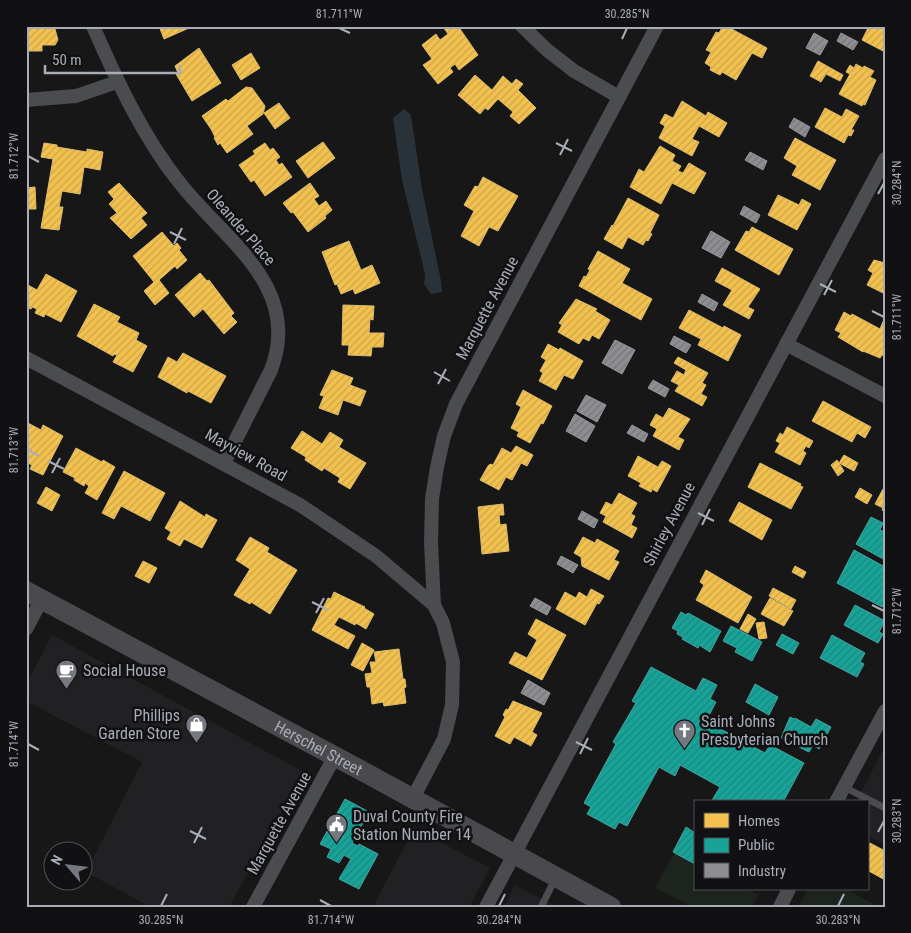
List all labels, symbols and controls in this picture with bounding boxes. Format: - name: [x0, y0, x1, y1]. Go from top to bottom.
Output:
- text: 81.711°W: [316, 7, 362, 21]
- text: 30.285°N: [605, 7, 649, 21]
- scale bar: [45, 42, 180, 74]
- text: 50 m: [52, 51, 82, 69]
- text: 81.712°W: [7, 133, 21, 179]
- text: 30.284°N: [890, 161, 904, 205]
- street label: Oleander Place: [203, 185, 279, 269]
- street label: Marquette Avenue: [452, 253, 522, 363]
- text: 81.711°W: [890, 294, 904, 340]
- street label: Mayview Road: [202, 425, 290, 485]
- text: 81.713°W: [7, 427, 21, 473]
- street label: Shirley Avenue: [639, 479, 699, 569]
- text: 81.712°W: [890, 588, 904, 634]
- cafe icon: Social House: [55, 658, 79, 689]
- place label: Social House: [83, 661, 166, 680]
- place label: Phillips Garden Store: [98, 706, 180, 743]
- shop icon: Phillips Garden Store: [184, 712, 208, 743]
- place label: Saint Johns Presbyterian Church: [701, 712, 828, 749]
- street label: Herschel Street: [271, 716, 366, 779]
- church icon: Saint Johns Presbyterian Church: [673, 718, 697, 749]
- text: 81.714°W: [7, 721, 21, 767]
- street label: Marquette Avenue: [243, 768, 315, 878]
- text: 30.283°N: [890, 799, 904, 843]
- legend: [694, 800, 868, 890]
- place label: Duval County Fire Station Number 14: [353, 807, 471, 844]
- text: Homes: [738, 812, 780, 830]
- public building icon: Duval County Fire Station Number 14: [325, 813, 349, 844]
- text: Public: [738, 836, 775, 854]
- north arrow: [42, 840, 92, 890]
- text: N: [47, 852, 66, 867]
- text: Industry: [738, 862, 786, 880]
- text: 30.285°N: [139, 913, 183, 927]
- text: 81.714°W: [308, 913, 354, 927]
- text: 30.284°N: [477, 913, 521, 927]
- text: 30.283°N: [816, 913, 860, 927]

